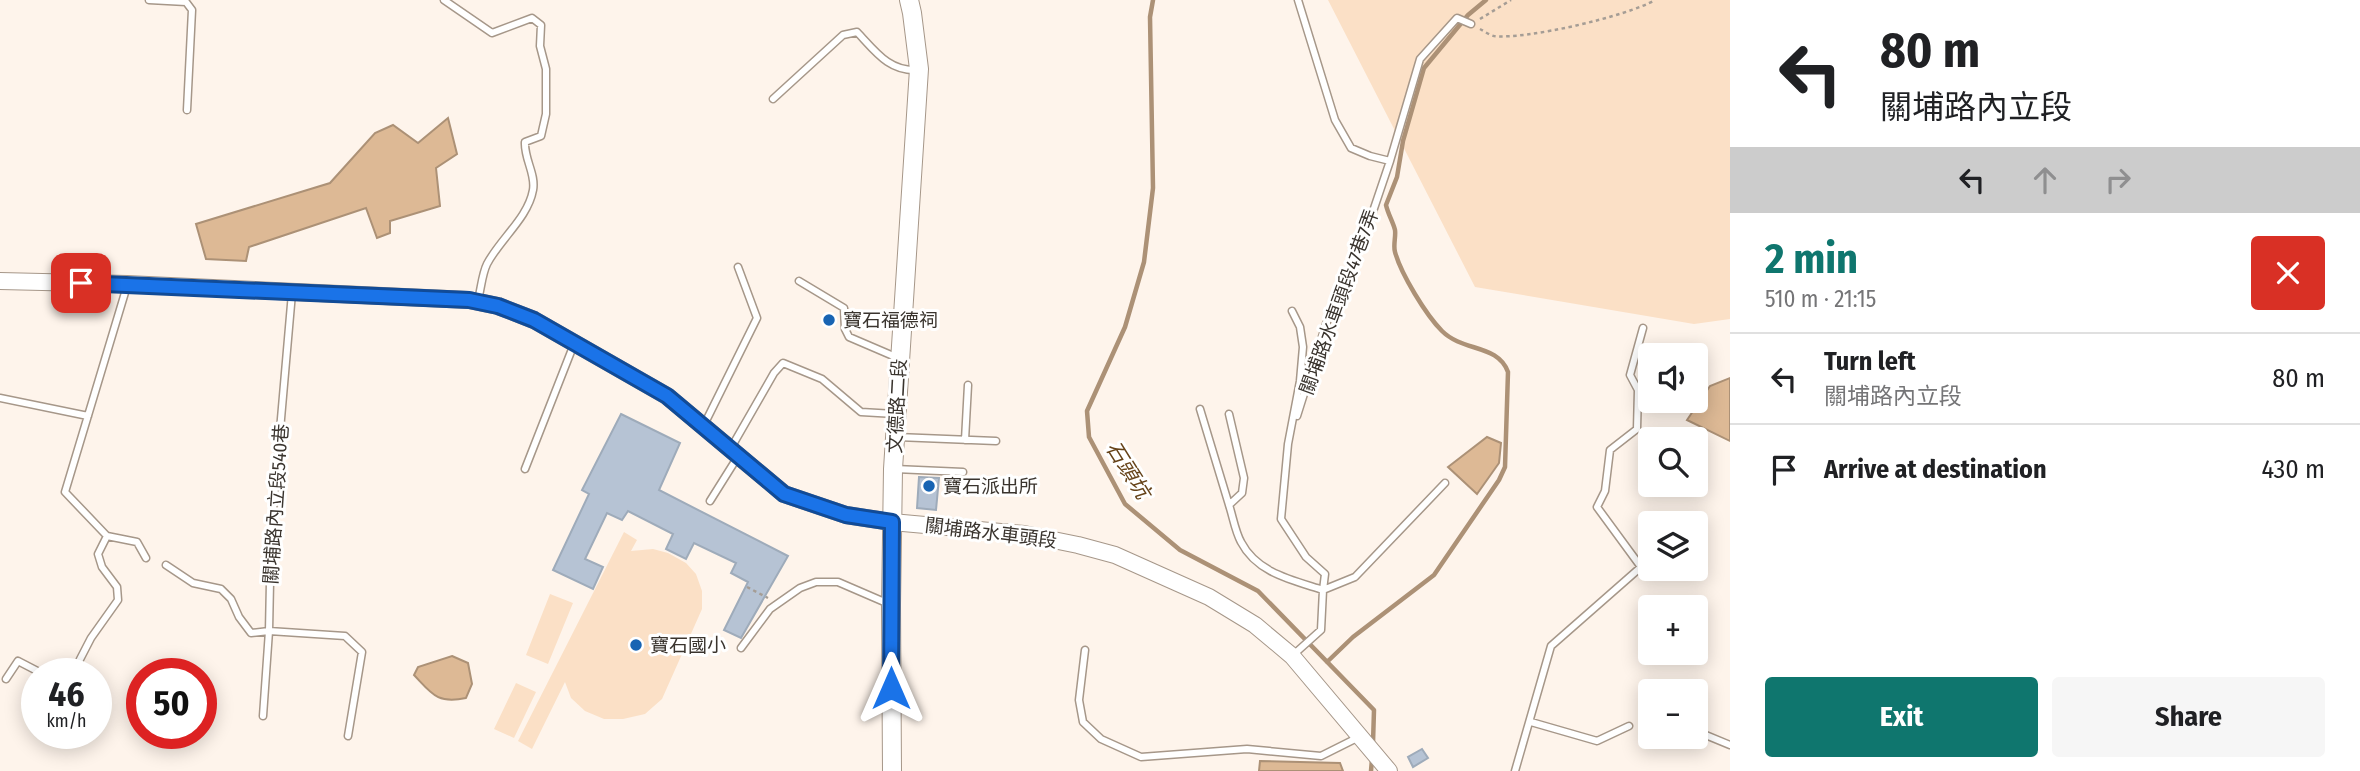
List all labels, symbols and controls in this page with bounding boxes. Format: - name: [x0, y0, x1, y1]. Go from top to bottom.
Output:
- text: 80 m: [1880, 21, 1980, 80]
- icon: left: [1765, 28, 1856, 119]
- text: 關埔路內立段: [1880, 88, 2072, 126]
- icon: left: [1953, 161, 1991, 199]
- icon: ahead: [2026, 161, 2064, 199]
- icon: right: [2099, 161, 2137, 199]
- street label: 關埔路水車頭段47巷7弄: [1295, 206, 1383, 398]
- text: 2 min: [1765, 234, 1858, 284]
- button: close: [2251, 236, 2325, 310]
- pin: [51, 253, 111, 313]
- icon: arrive: [62, 264, 100, 302]
- text: 510 m · 21:15: [1765, 285, 1876, 313]
- place label: 寶石福德祠: [843, 309, 938, 332]
- marker: 寶石福德祠: [821, 312, 837, 328]
- map controls: [1638, 343, 1708, 749]
- button: sound: [1638, 343, 1708, 413]
- text: Turn left: [1824, 346, 1916, 377]
- street label: 文德路二段: [883, 358, 911, 454]
- icon: left: [1765, 360, 1803, 398]
- text: 80 m: [2272, 363, 2325, 394]
- text: 關埔路內立段: [1824, 382, 1962, 410]
- street label: 關埔路內立段540巷: [259, 423, 293, 585]
- button: search: [1638, 427, 1708, 497]
- water label: 石頭坑: [1100, 436, 1157, 506]
- icon: arrive: [1765, 451, 1803, 489]
- text: Arrive at destination: [1824, 454, 2047, 485]
- text: 430 m: [2261, 454, 2325, 485]
- place label: 寶石派出所: [943, 475, 1038, 498]
- marker: 寶石派出所: [921, 478, 937, 494]
- button: layers: [1638, 511, 1708, 581]
- street label: 關埔路水車頭段: [924, 513, 1058, 553]
- button: +: [1638, 595, 1708, 665]
- place label: 寶石國小: [650, 634, 726, 657]
- marker: 寶石國小: [628, 637, 644, 653]
- position arrow: [854, 651, 928, 725]
- speed limit sign: 50: [126, 658, 217, 749]
- text: 46: [48, 673, 85, 715]
- button: Exit: [1765, 677, 2038, 757]
- button: Share: [2052, 677, 2325, 757]
- button: −: [1638, 679, 1708, 749]
- text: km/h: [46, 710, 87, 732]

